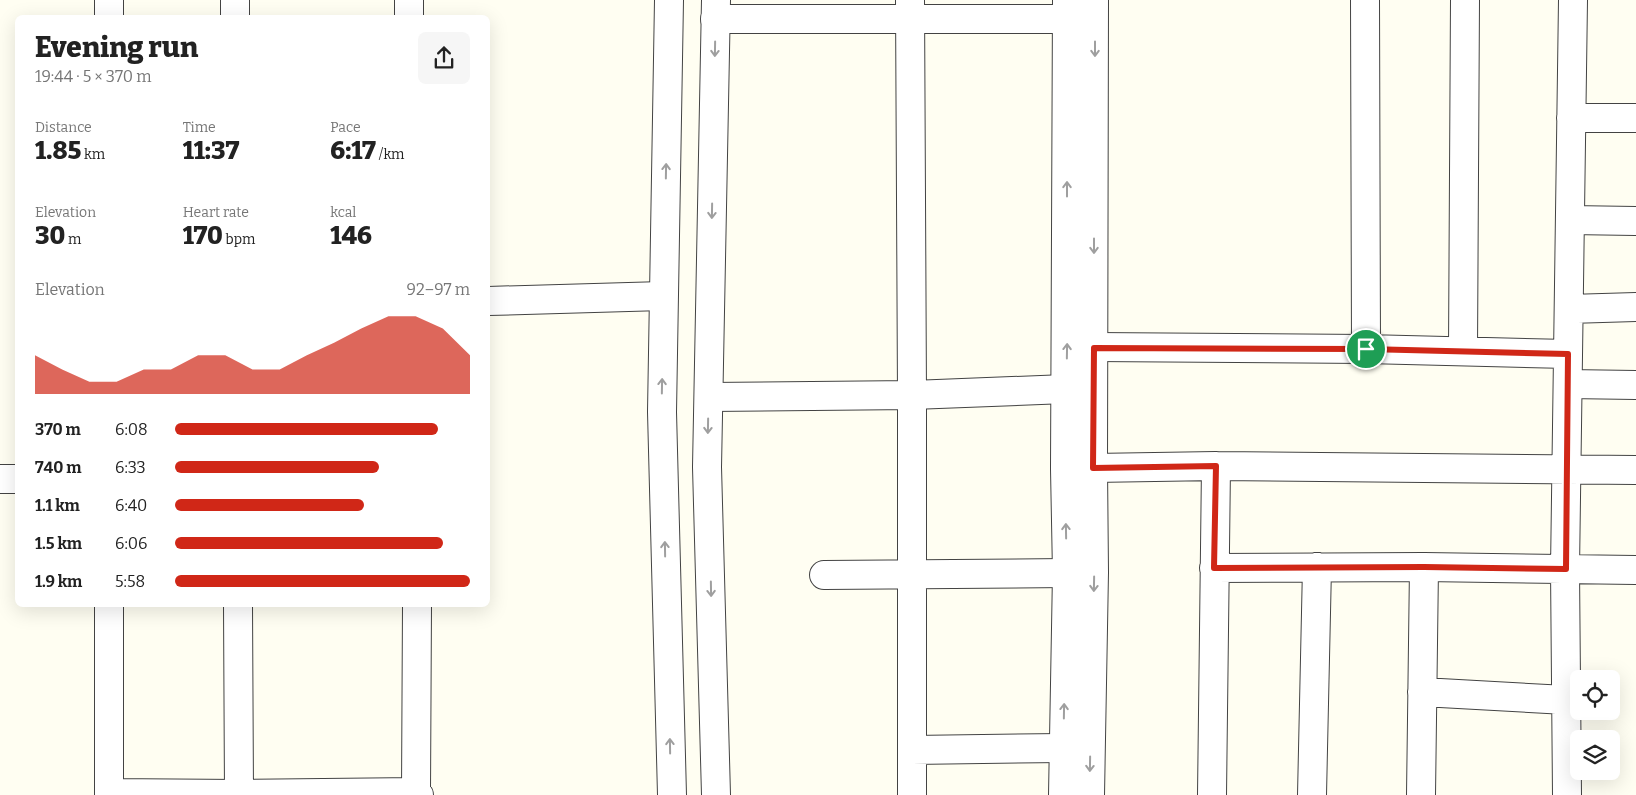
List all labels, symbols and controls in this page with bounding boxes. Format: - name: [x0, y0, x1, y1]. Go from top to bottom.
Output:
- text: Evening run: [35, 31, 198, 64]
- button: share: [418, 32, 470, 84]
- one-way arrow: [710, 40, 719, 56]
- one-way arrow: [1090, 40, 1100, 56]
- text: 19:44 · 5 × 370 m: [35, 67, 151, 86]
- text: Distance: [35, 119, 92, 136]
- text: Time: [183, 119, 216, 136]
- text: Pace: [330, 119, 361, 136]
- text: 1.85: [35, 136, 81, 166]
- text: 11:37: [183, 136, 239, 166]
- text: 6:17: [330, 136, 376, 166]
- text: km: [81, 146, 105, 163]
- text: /km: [376, 146, 404, 163]
- one-way arrow: [661, 164, 671, 180]
- one-way arrow: [1062, 181, 1072, 198]
- one-way arrow: [707, 203, 716, 219]
- text: Elevation: [35, 204, 96, 221]
- text: Heart rate: [183, 204, 249, 221]
- text: kcal: [330, 204, 356, 221]
- text: 30: [35, 221, 65, 251]
- text: 170: [183, 221, 223, 251]
- text: 146: [330, 221, 372, 251]
- text: m: [65, 231, 81, 248]
- text: bpm: [223, 231, 255, 248]
- one-way arrow: [1089, 238, 1099, 254]
- text: Elevation: [35, 280, 105, 299]
- text: 92–97 m: [407, 280, 470, 299]
- pin: [1345, 328, 1387, 370]
- icon: arrive: [1352, 335, 1380, 363]
- one-way arrow: [1062, 344, 1072, 360]
- one-way arrow: [657, 379, 667, 395]
- one-way arrow: [703, 418, 713, 434]
- text: 370 m: [35, 420, 81, 439]
- text: 6:08: [115, 420, 148, 439]
- text: 740 m: [35, 458, 81, 477]
- text: 6:33: [115, 458, 146, 477]
- text: 1.1 km: [35, 496, 80, 515]
- text: 6:40: [115, 496, 147, 515]
- one-way arrow: [1061, 524, 1071, 540]
- text: 1.5 km: [35, 534, 82, 553]
- text: 6:06: [115, 534, 147, 553]
- one-way arrow: [661, 541, 670, 557]
- text: 1.9 km: [35, 572, 82, 591]
- text: 5:58: [115, 572, 145, 591]
- one-way arrow: [1089, 575, 1099, 591]
- one-way arrow: [706, 580, 715, 596]
- map controls: [1570, 670, 1620, 780]
- button: locate: [1570, 670, 1620, 720]
- one-way arrow: [1059, 704, 1069, 720]
- button: layers: [1570, 730, 1620, 780]
- one-way arrow: [666, 739, 675, 755]
- one-way arrow: [1085, 755, 1095, 771]

